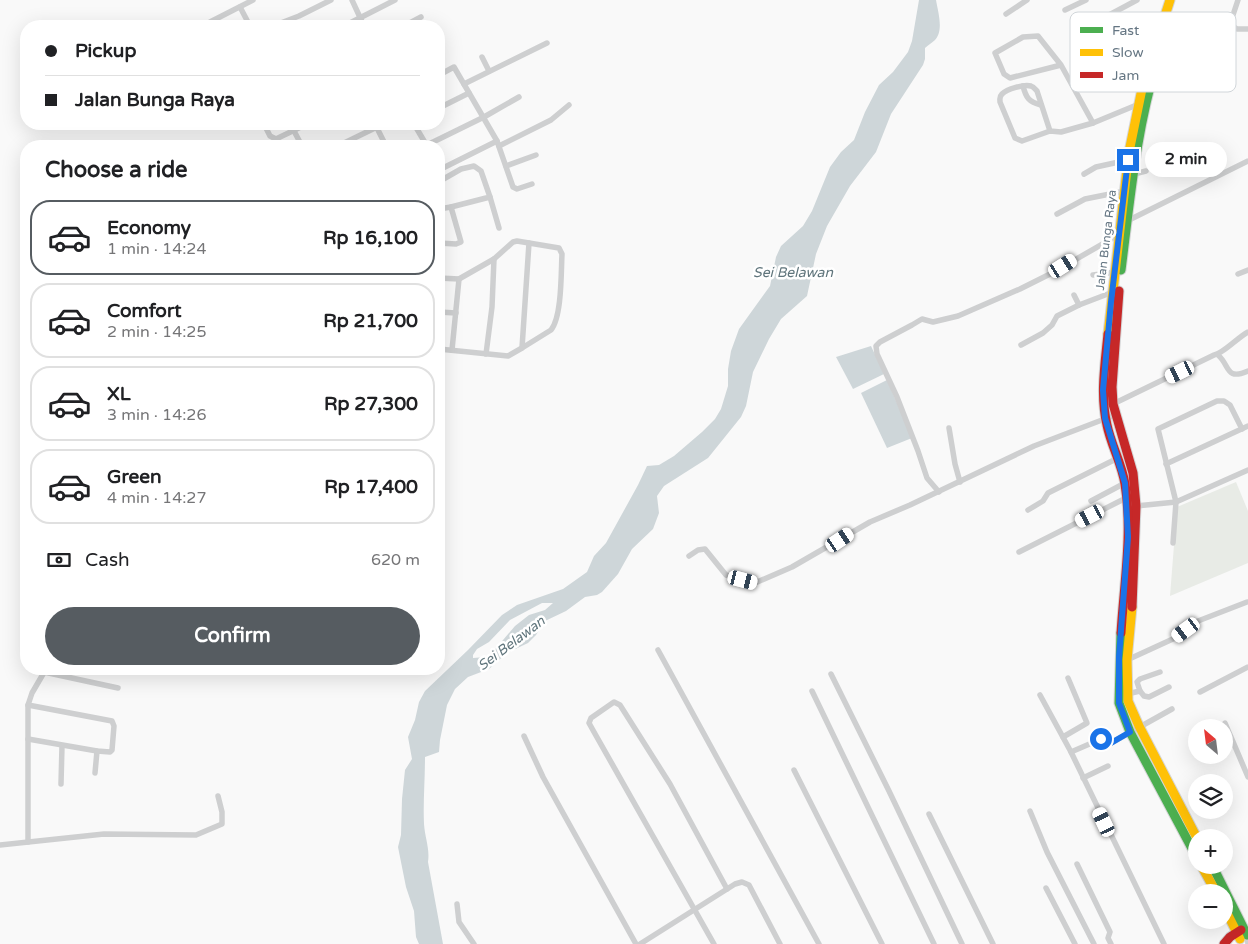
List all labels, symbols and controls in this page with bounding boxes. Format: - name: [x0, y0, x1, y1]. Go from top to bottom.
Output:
- legend: [1070, 12, 1236, 92]
- text: Fast: [1112, 22, 1140, 39]
- text: Pickup: [75, 40, 136, 62]
- text: Slow: [1112, 44, 1144, 61]
- text: Jam: [1112, 67, 1139, 84]
- text: Jalan Bunga Raya: [75, 89, 235, 111]
- callout: 2 min: [1146, 142, 1228, 178]
- route end: [1117, 149, 1139, 171]
- text: 2 min: [1165, 149, 1207, 169]
- text: Choose a ride: [45, 157, 188, 183]
- street label: Jalan Bunga Raya: [1093, 189, 1119, 291]
- icon: car: [47, 215, 92, 260]
- text: Economy: [107, 217, 191, 239]
- text: Rp 16,100: [323, 227, 418, 249]
- text: 1 min · 14:24: [107, 239, 206, 259]
- car: [1046, 252, 1079, 280]
- water label: Sei Belawan: [753, 264, 833, 281]
- icon: car: [47, 298, 92, 343]
- text: Comfort: [107, 300, 181, 322]
- text: Rp 21,700: [323, 310, 418, 332]
- text: 2 min · 14:25: [107, 322, 206, 342]
- car: [1163, 359, 1196, 385]
- icon: car: [47, 381, 92, 426]
- text: XL: [107, 383, 131, 405]
- text: Rp 27,300: [324, 393, 418, 415]
- text: 3 min · 14:26: [107, 405, 206, 425]
- icon: car: [47, 464, 92, 509]
- text: Green: [107, 466, 161, 488]
- text: Rp 17,400: [324, 476, 418, 498]
- text: 4 min · 14:27: [107, 488, 206, 508]
- car: [1073, 503, 1106, 529]
- car: [823, 525, 856, 555]
- icon: cash: [45, 546, 73, 574]
- text: Cash: [85, 549, 130, 571]
- text: 620 m: [371, 550, 420, 570]
- car: [726, 569, 759, 591]
- button: Confirm: [45, 607, 420, 665]
- water label: Sei Belawan: [474, 612, 549, 674]
- car: [1169, 615, 1202, 645]
- north arrow: [1188, 719, 1232, 764]
- map controls: [1188, 719, 1233, 929]
- route start: [1090, 728, 1112, 750]
- button: layers: [1188, 774, 1233, 819]
- car: [1090, 805, 1117, 839]
- button: +: [1188, 829, 1233, 874]
- button: −: [1188, 884, 1233, 929]

